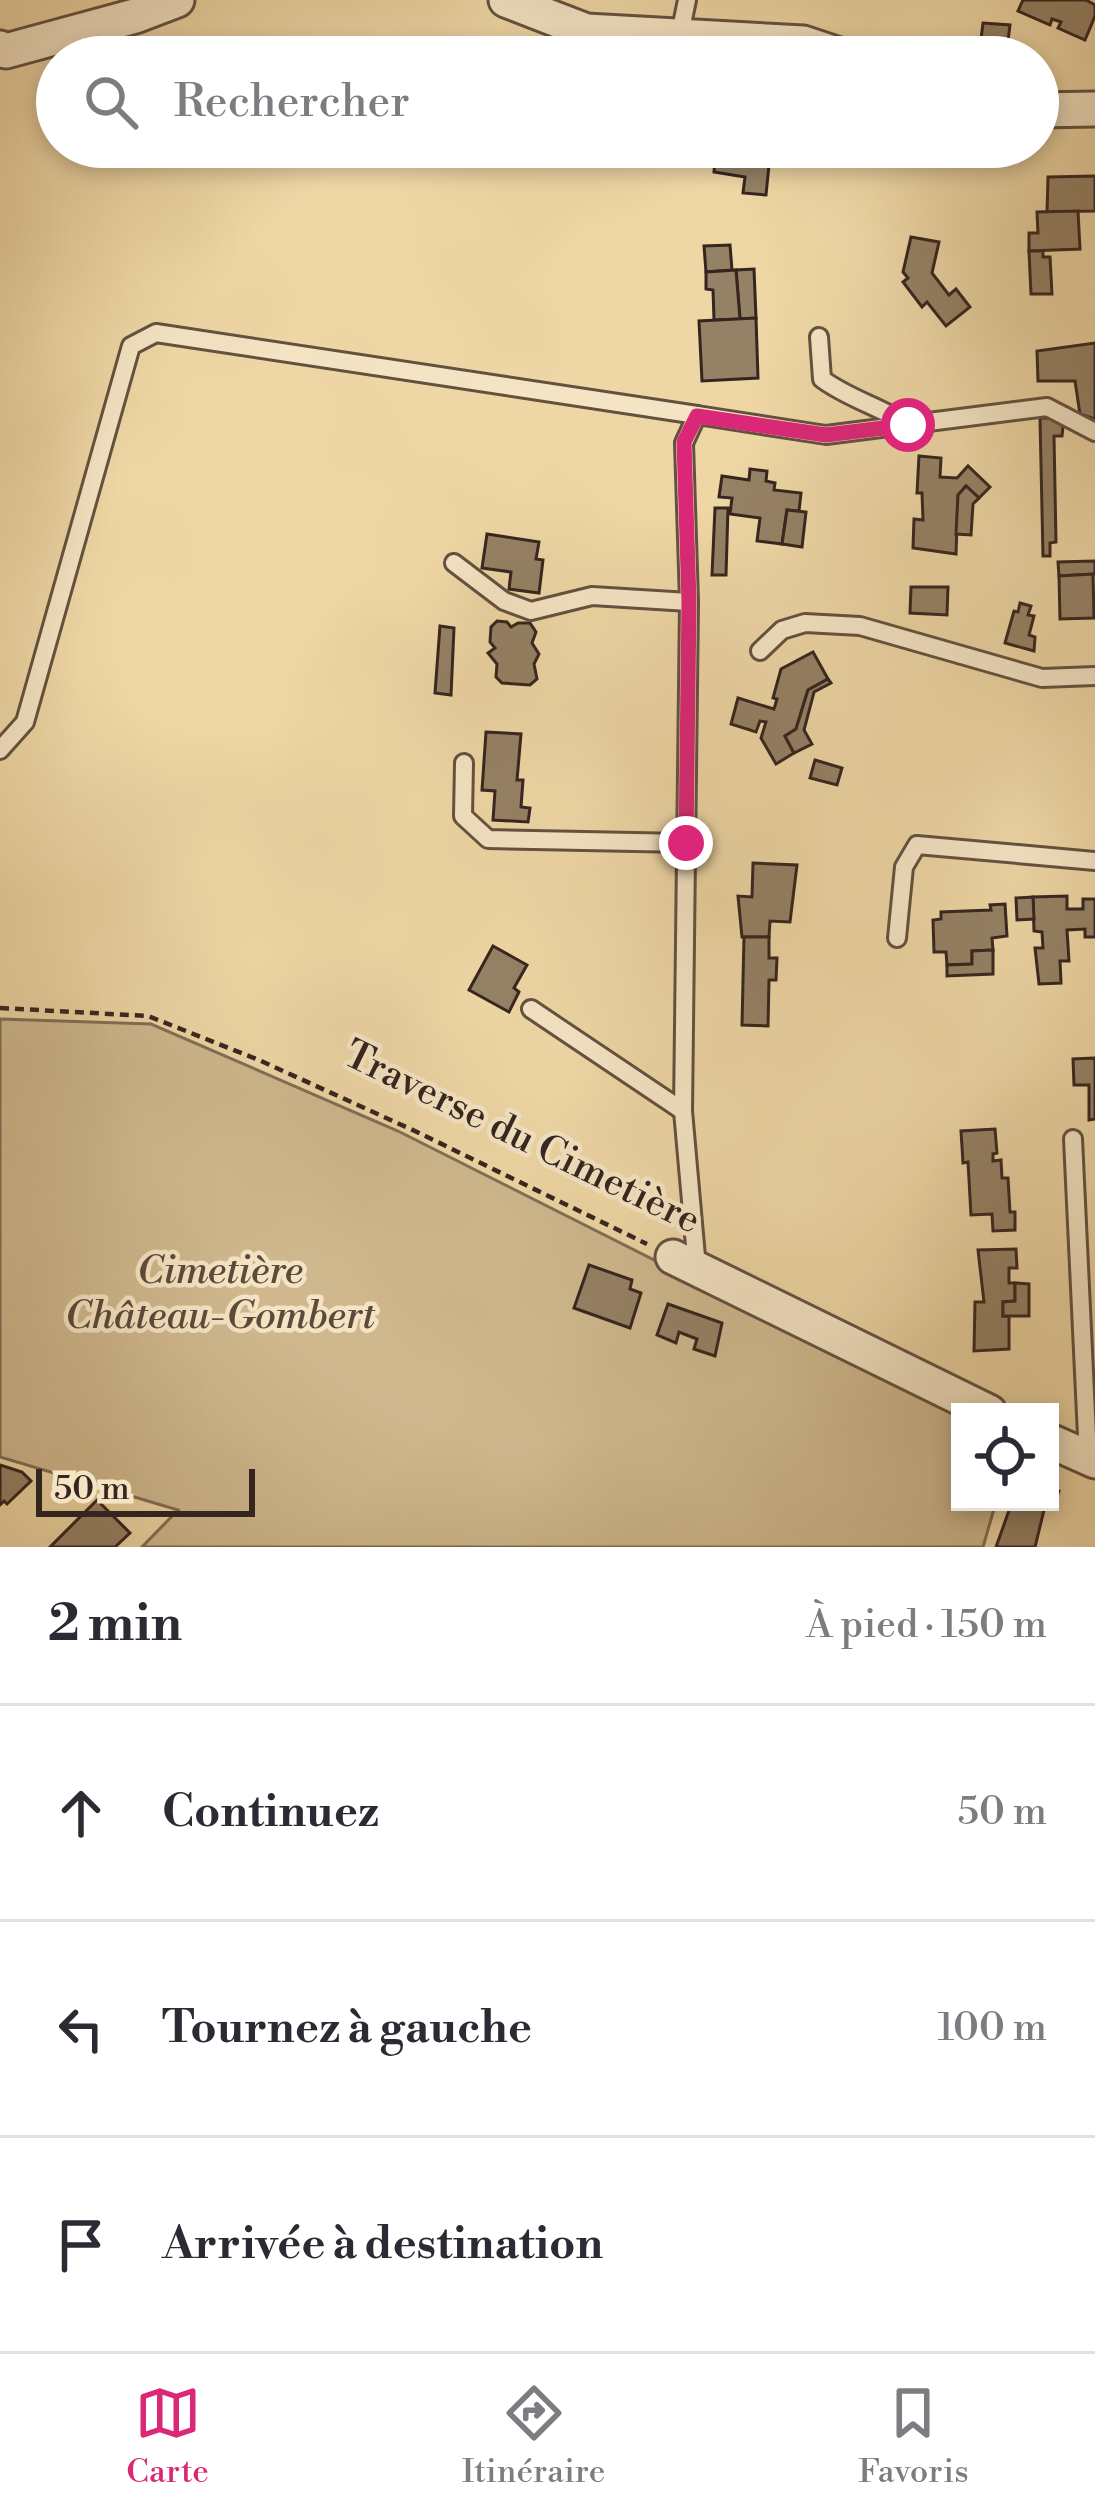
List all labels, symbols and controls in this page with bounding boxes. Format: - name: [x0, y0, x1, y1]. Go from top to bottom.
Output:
- search box: [36, 36, 1059, 168]
- icon: search: [78, 69, 144, 135]
- text: Rechercher: [174, 74, 410, 131]
- route start: [881, 398, 935, 452]
- route end: [659, 816, 713, 870]
- street label: Traverse du Cimetière: [336, 1030, 708, 1246]
- park label: Cimetière Château-Gombert: [65, 1247, 376, 1341]
- map controls: [951, 1403, 1059, 1511]
- button: locate: [951, 1403, 1059, 1511]
- scale bar: [36, 1463, 255, 1516]
- text: 50 m: [54, 1469, 130, 1510]
- text: 2 min: [48, 1593, 182, 1657]
- text: À pied · 150 m: [806, 1601, 1047, 1650]
- icon: ahead: [48, 1780, 114, 1846]
- text: Continuez: [162, 1784, 379, 1841]
- text: 50 m: [957, 1788, 1047, 1837]
- icon: left: [48, 1996, 114, 2062]
- text: Tournez à gauche: [162, 2000, 532, 2057]
- text: 100 m: [938, 2004, 1047, 2053]
- icon: arrive: [48, 2212, 114, 2278]
- text: Arrivée à destination: [162, 2216, 603, 2273]
- tab: Carte: [126, 2380, 209, 2493]
- tab: Itinéraire: [462, 2380, 605, 2493]
- tab: Favoris: [858, 2380, 969, 2493]

